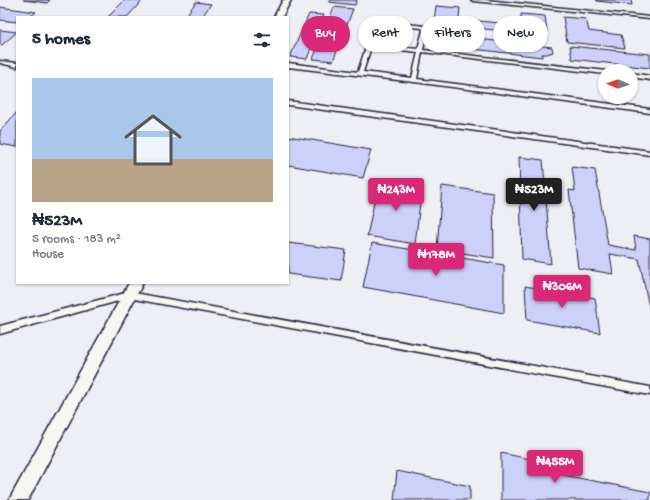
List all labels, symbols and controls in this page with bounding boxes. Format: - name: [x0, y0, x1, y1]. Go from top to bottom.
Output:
- chip: Buy: [301, 16, 350, 52]
- chip: Rent: [358, 16, 413, 52]
- chip: Filters: [421, 16, 485, 52]
- chip: New: [493, 16, 548, 52]
- icon: filters: [251, 29, 273, 51]
- text: 5 homes: [32, 30, 90, 50]
- north arrow: [598, 64, 638, 104]
- map controls: [598, 64, 638, 104]
- icon: home: [117, 104, 189, 176]
- pin: ₦243M: [368, 178, 424, 212]
- pin: ₦523M: [506, 178, 562, 212]
- text: ₦243M: [377, 183, 415, 198]
- text: ₦523M: [515, 183, 553, 198]
- text: ₦523M: [32, 212, 82, 232]
- text: 5 rooms · 183 m²: [32, 232, 121, 247]
- pin: ₦178M: [408, 243, 464, 277]
- text: House: [32, 247, 64, 262]
- text: ₦178M: [417, 248, 455, 263]
- pin: ₦306M: [534, 275, 590, 309]
- text: ₦306M: [542, 280, 582, 295]
- pin: ₦455M: [527, 450, 583, 484]
- text: ₦455M: [536, 455, 574, 470]

